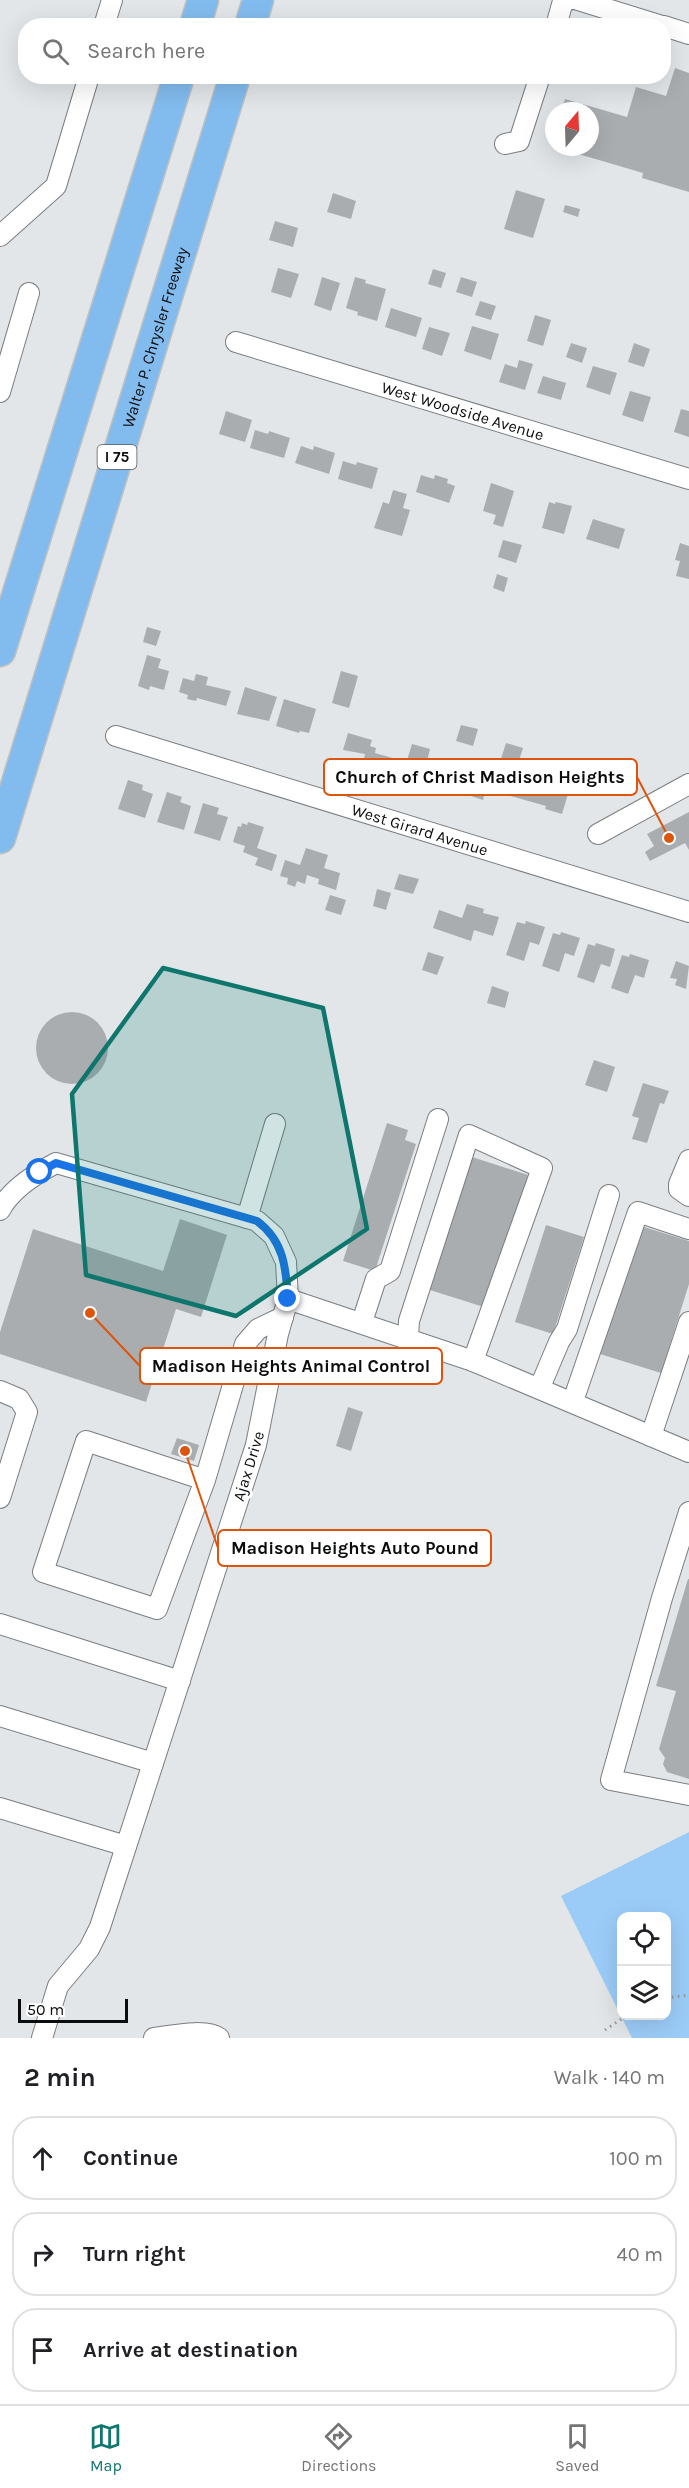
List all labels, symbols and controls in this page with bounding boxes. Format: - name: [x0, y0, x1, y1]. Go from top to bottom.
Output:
- search box: [18, 18, 671, 84]
- icon: search: [39, 35, 72, 68]
- text: Search here: [87, 38, 205, 64]
- north arrow: [545, 102, 599, 156]
- street label: Walter P. Chrysler Freeway: [118, 244, 192, 430]
- street label: West Woodside Avenue: [379, 378, 546, 445]
- road number: I 75: [98, 445, 136, 469]
- callout: Church of Christ Madison Heights: [324, 759, 637, 795]
- text: Church of Christ Madison Heights: [335, 766, 625, 788]
- street label: West Girard Avenue: [349, 800, 490, 860]
- route start: [26, 1158, 52, 1184]
- route end: [274, 1285, 300, 1311]
- callout: Madison Heights Animal Control: [140, 1348, 442, 1384]
- text: Madison Heights Animal Control: [152, 1355, 430, 1377]
- street label: Ajax Drive: [229, 1429, 268, 1504]
- callout: Madison Heights Auto Pound: [218, 1530, 491, 1566]
- text: Madison Heights Auto Pound: [231, 1537, 479, 1559]
- map controls: [617, 1912, 671, 2020]
- button: locate: [617, 1912, 671, 1966]
- button: layers: [617, 1966, 671, 2020]
- scale bar: [18, 1996, 128, 2024]
- text: 50 m: [27, 2000, 64, 2019]
- text: 2 min: [24, 2062, 96, 2093]
- text: Walk · 140 m: [554, 2066, 665, 2089]
- icon: ahead: [26, 2142, 59, 2175]
- text: Continue: [83, 2145, 178, 2171]
- text: 100 m: [609, 2147, 663, 2170]
- icon: right: [26, 2238, 59, 2271]
- text: Turn right: [83, 2241, 186, 2267]
- text: 40 m: [617, 2243, 663, 2266]
- icon: arrive: [26, 2334, 59, 2367]
- text: Arrive at destination: [83, 2337, 298, 2363]
- tab: Map: [89, 2420, 122, 2475]
- tab: Directions: [301, 2420, 376, 2475]
- tab: Saved: [555, 2420, 600, 2475]

